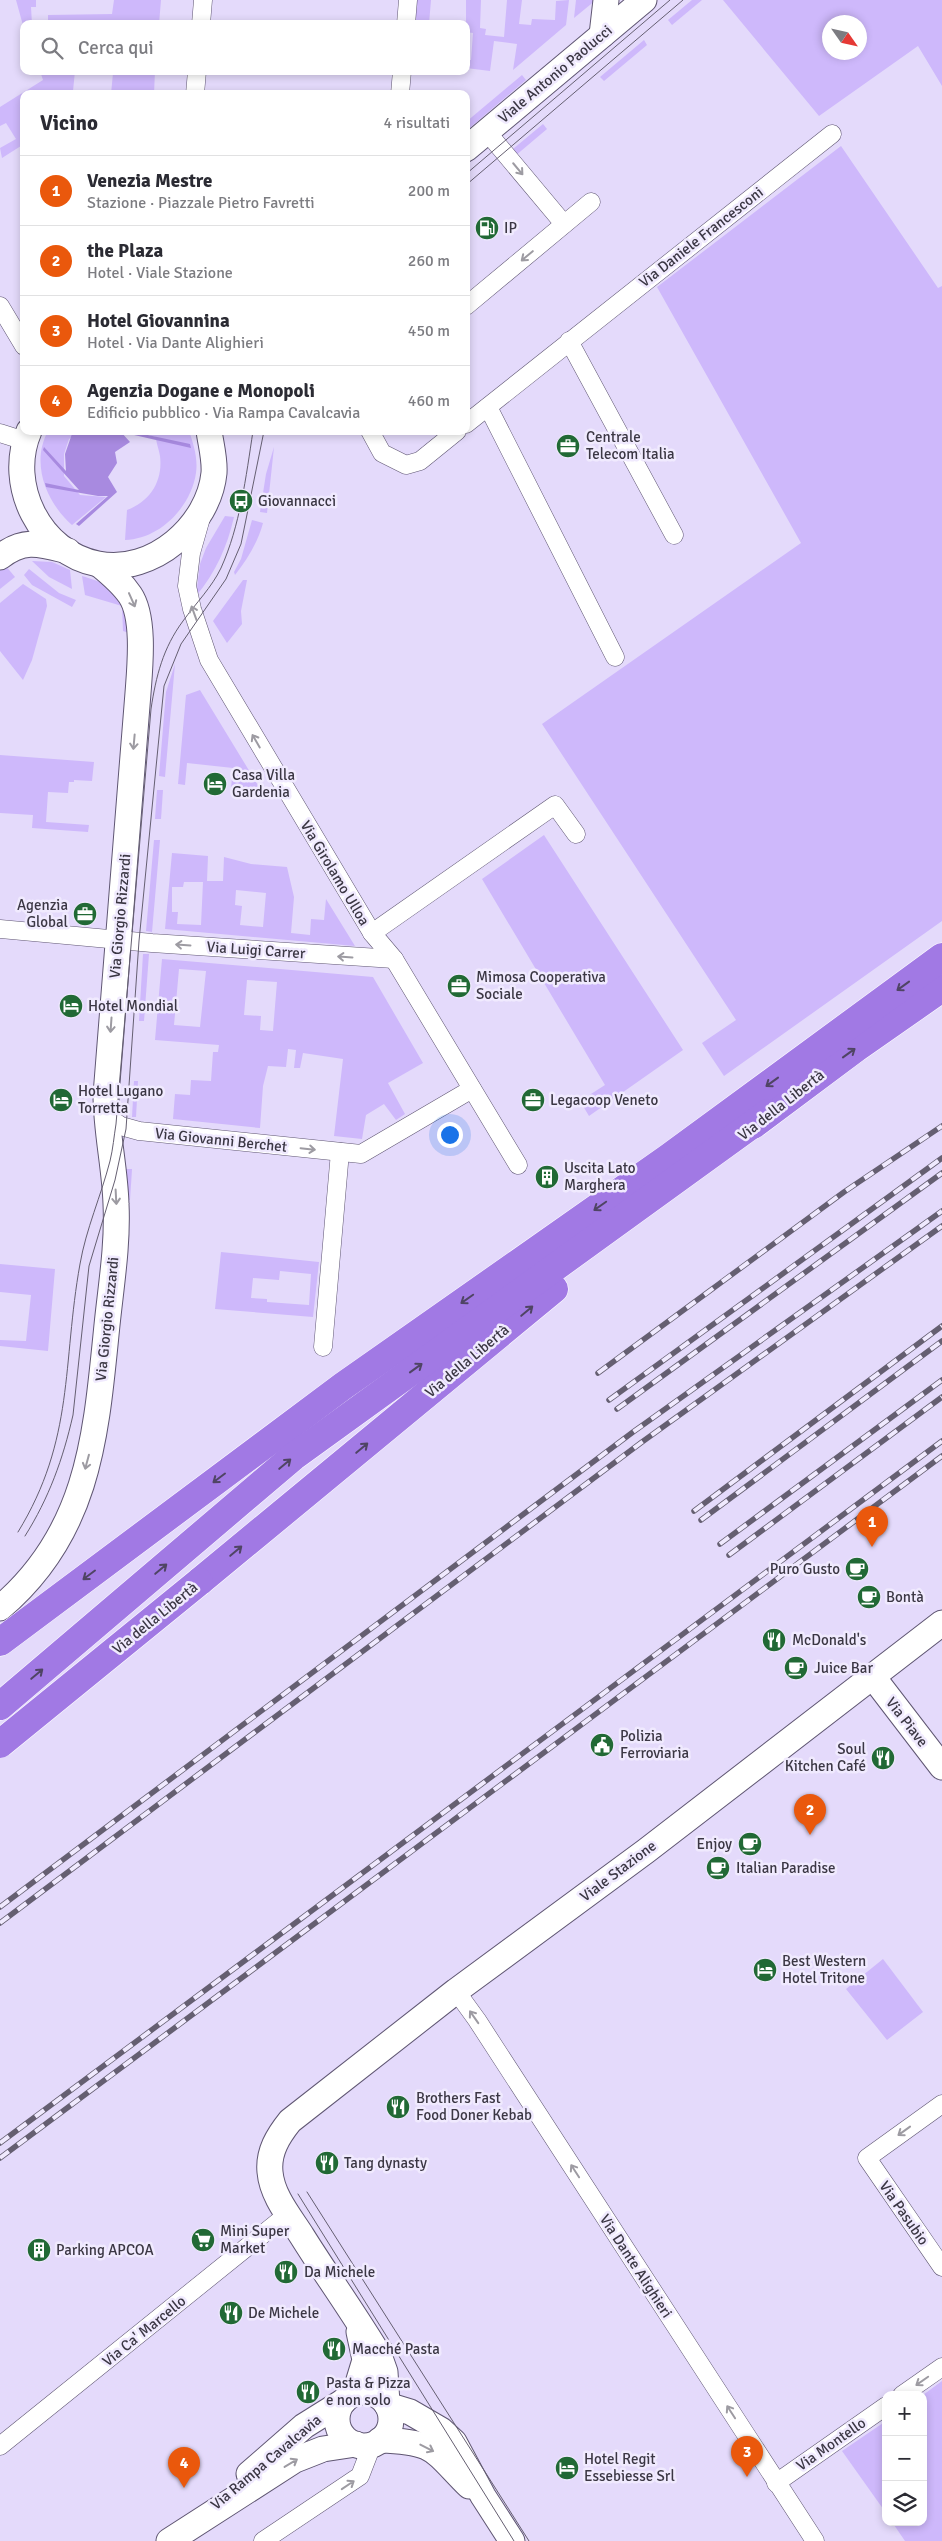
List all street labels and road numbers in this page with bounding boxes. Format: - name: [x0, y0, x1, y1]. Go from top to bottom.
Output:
- street label: Viale Antonio Paolucci: [494, 21, 616, 127]
- street label: Via Daniele Francesconi: [635, 183, 767, 291]
- street label: Via Girolamo Ulloa: [297, 817, 373, 929]
- street label: Via Giorgio Rizzardi: [106, 853, 134, 979]
- street label: Via Luigi Carrer: [206, 938, 306, 962]
- street label: Via della Libertà: [734, 1066, 828, 1144]
- street label: Via Giovanni Berchet: [154, 1124, 288, 1156]
- street label: Via Giorgio Rizzardi: [92, 1256, 122, 1382]
- street label: Via della Libertà: [421, 1321, 513, 1401]
- street label: Via della Libertà: [109, 1578, 201, 1658]
- street label: Via Piave: [882, 1694, 932, 1750]
- street label: Viale Stazione: [576, 1836, 660, 1906]
- street label: Via Pasubio: [875, 2178, 933, 2249]
- street label: Via Dante Alighieri: [596, 2211, 676, 2321]
- street label: Via Ca' Marcello: [99, 2292, 190, 2370]
- street label: Via Rampa Cavalcavia: [207, 2411, 325, 2513]
- street label: Via Montello: [793, 2413, 869, 2474]

